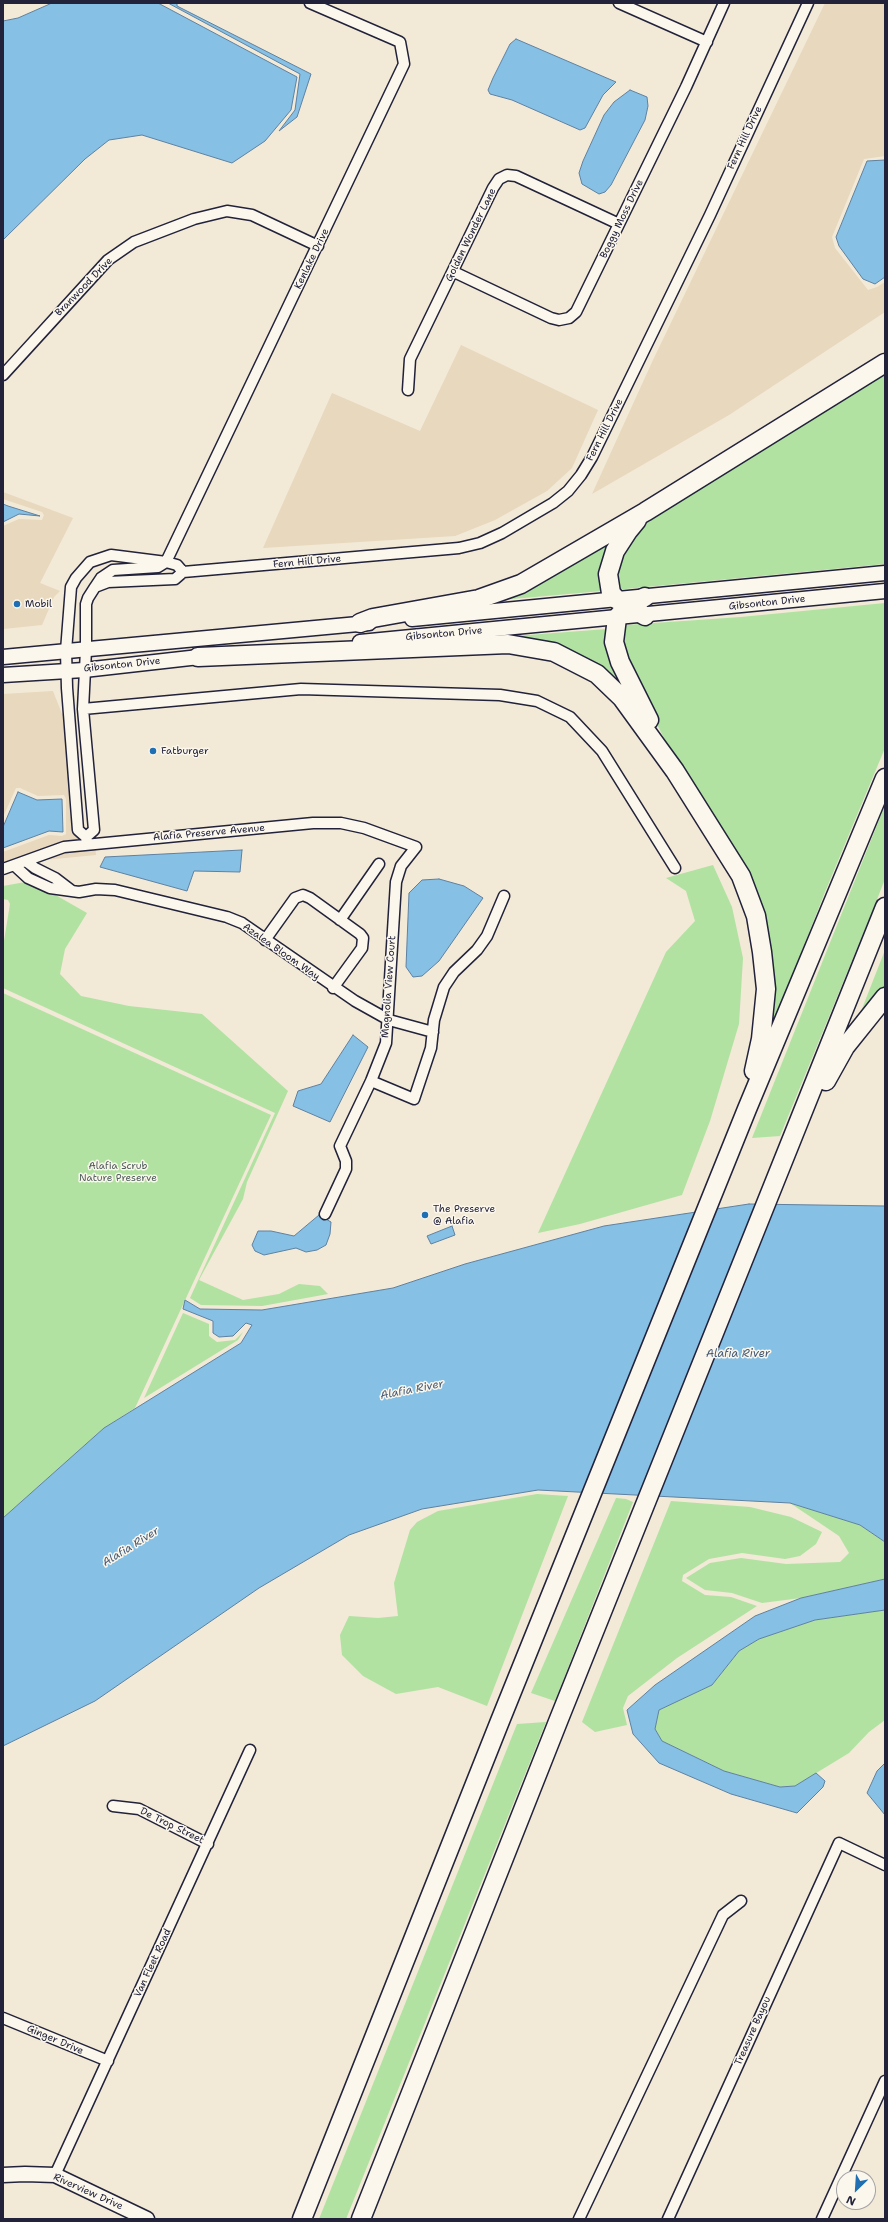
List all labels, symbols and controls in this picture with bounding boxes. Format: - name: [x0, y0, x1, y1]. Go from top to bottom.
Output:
- street label: Fern Hill Drive: [725, 104, 765, 172]
- street label: Boggy Moss Drive: [598, 178, 646, 260]
- street label: Golden Wonder Lane: [443, 186, 499, 284]
- street label: Kenlake Drive: [292, 227, 332, 291]
- street label: Branwood Drive: [53, 255, 115, 319]
- street label: Fern Hill Drive: [584, 397, 626, 463]
- street label: Fern Hill Drive: [272, 553, 342, 571]
- street label: Gibsonton Drive: [728, 593, 806, 613]
- place label: Mobil: [25, 598, 52, 610]
- marker: Mobil: [12, 599, 22, 609]
- street label: Gibsonton Drive: [405, 625, 483, 643]
- street label: Gibsonton Drive: [83, 655, 161, 675]
- place label: Fatburger: [161, 745, 209, 757]
- marker: Fatburger: [148, 746, 158, 756]
- street label: Alafia Preserve Avenue: [153, 822, 265, 844]
- street label: Azalea Bloom Way: [240, 921, 322, 983]
- street label: Magnolia View Court: [379, 935, 399, 1039]
- park label: Alafia Scrub Nature Preserve: [79, 1160, 157, 1184]
- place label: The Preserve @ Alafia: [433, 1203, 495, 1226]
- marker: The Preserve @ Alafia: [420, 1210, 430, 1220]
- water label: Alafia River: [706, 1347, 770, 1361]
- water label: Alafia River: [379, 1377, 445, 1403]
- water label: Alafia River: [100, 1524, 162, 1570]
- street label: De Trop Street: [138, 1805, 206, 1847]
- street label: Van Fleet Road: [132, 1927, 174, 1999]
- street label: Treasure Bayou: [732, 1995, 774, 2067]
- street label: Ginger Drive: [25, 2023, 85, 2057]
- north arrow: [836, 2170, 876, 2210]
- street label: Riverview Drive: [51, 2171, 125, 2213]
- text: N: [844, 2192, 858, 2209]

